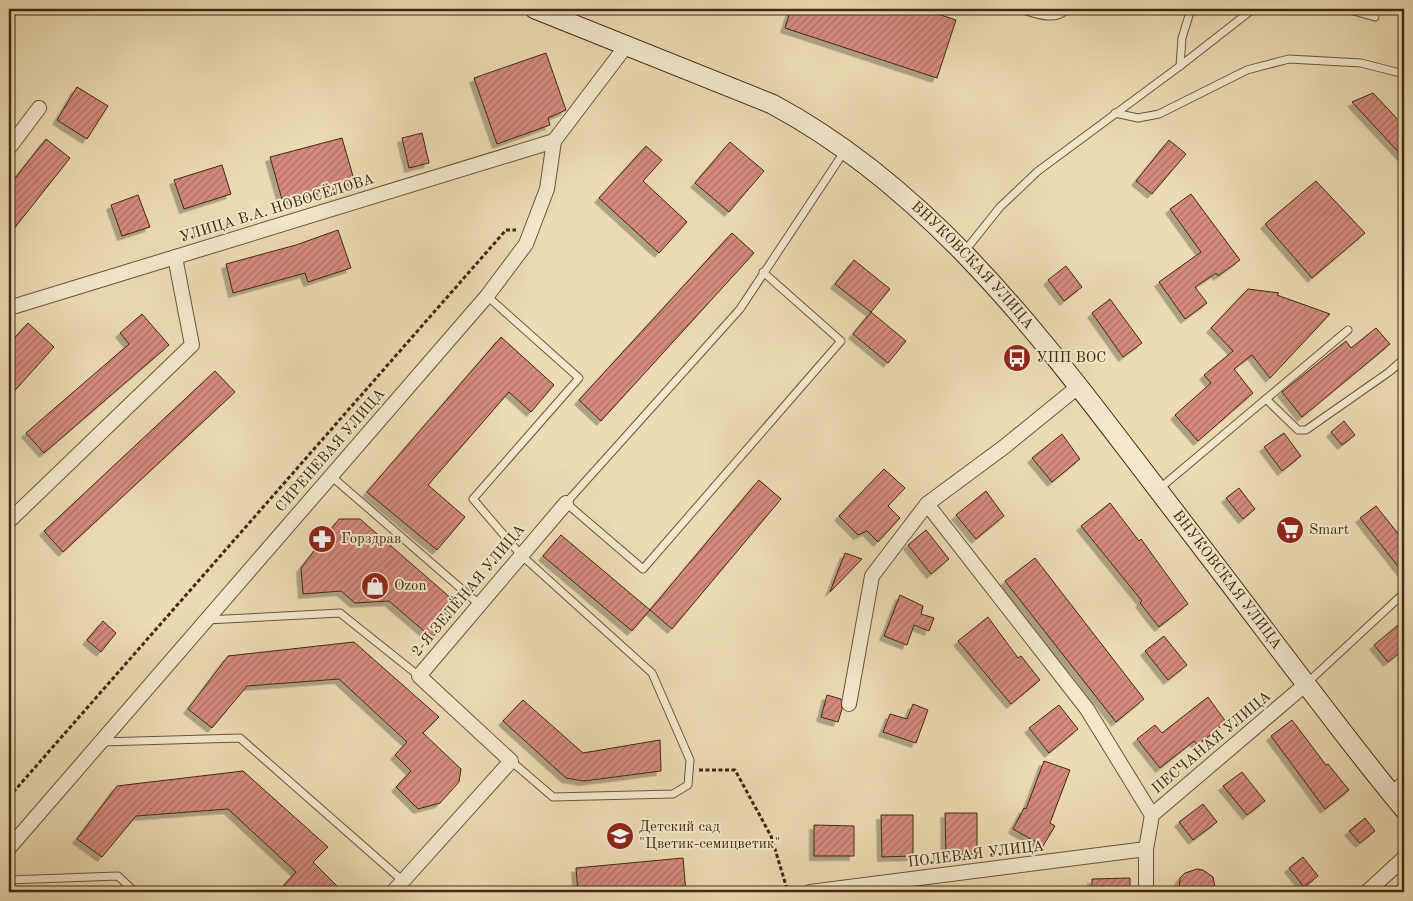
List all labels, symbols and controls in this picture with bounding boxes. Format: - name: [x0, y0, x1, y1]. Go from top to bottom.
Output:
- street label: УЛИЦА В.А. НОВОСЁЛОВА: [177, 169, 377, 246]
- street label: ВНУКОВСКАЯ УЛИЦА: [908, 199, 1037, 333]
- bus stop icon: УПП ВОС: [1002, 343, 1032, 373]
- place label: УПП ВОС: [1036, 351, 1106, 366]
- street label: СИРЕНЕВАЯ УЛИЦА: [274, 386, 389, 516]
- street label: ВНУКОВСКАЯ УЛИЦА: [1169, 508, 1285, 653]
- supermarket icon: Smart: [1275, 515, 1305, 545]
- street label: 2-Я ЗЕЛЁНАЯ УЛИЦА: [407, 520, 529, 660]
- place label: Smart: [1309, 523, 1349, 538]
- pharmacy icon: Горздрав: [307, 524, 337, 554]
- place label: Горздрав: [341, 532, 401, 547]
- shop icon: Ozon: [360, 571, 390, 601]
- place label: Ozon: [394, 579, 427, 594]
- street label: ПЕСЧАНАЯ УЛИЦА: [1150, 689, 1275, 797]
- place label: Детский сад "Цветик-семицветик": [639, 820, 780, 852]
- school or university icon: Детский сад "Цветик-семицветик": [605, 821, 635, 851]
- street label: ПОЛЕВАЯ УЛИЦА: [907, 839, 1046, 871]

